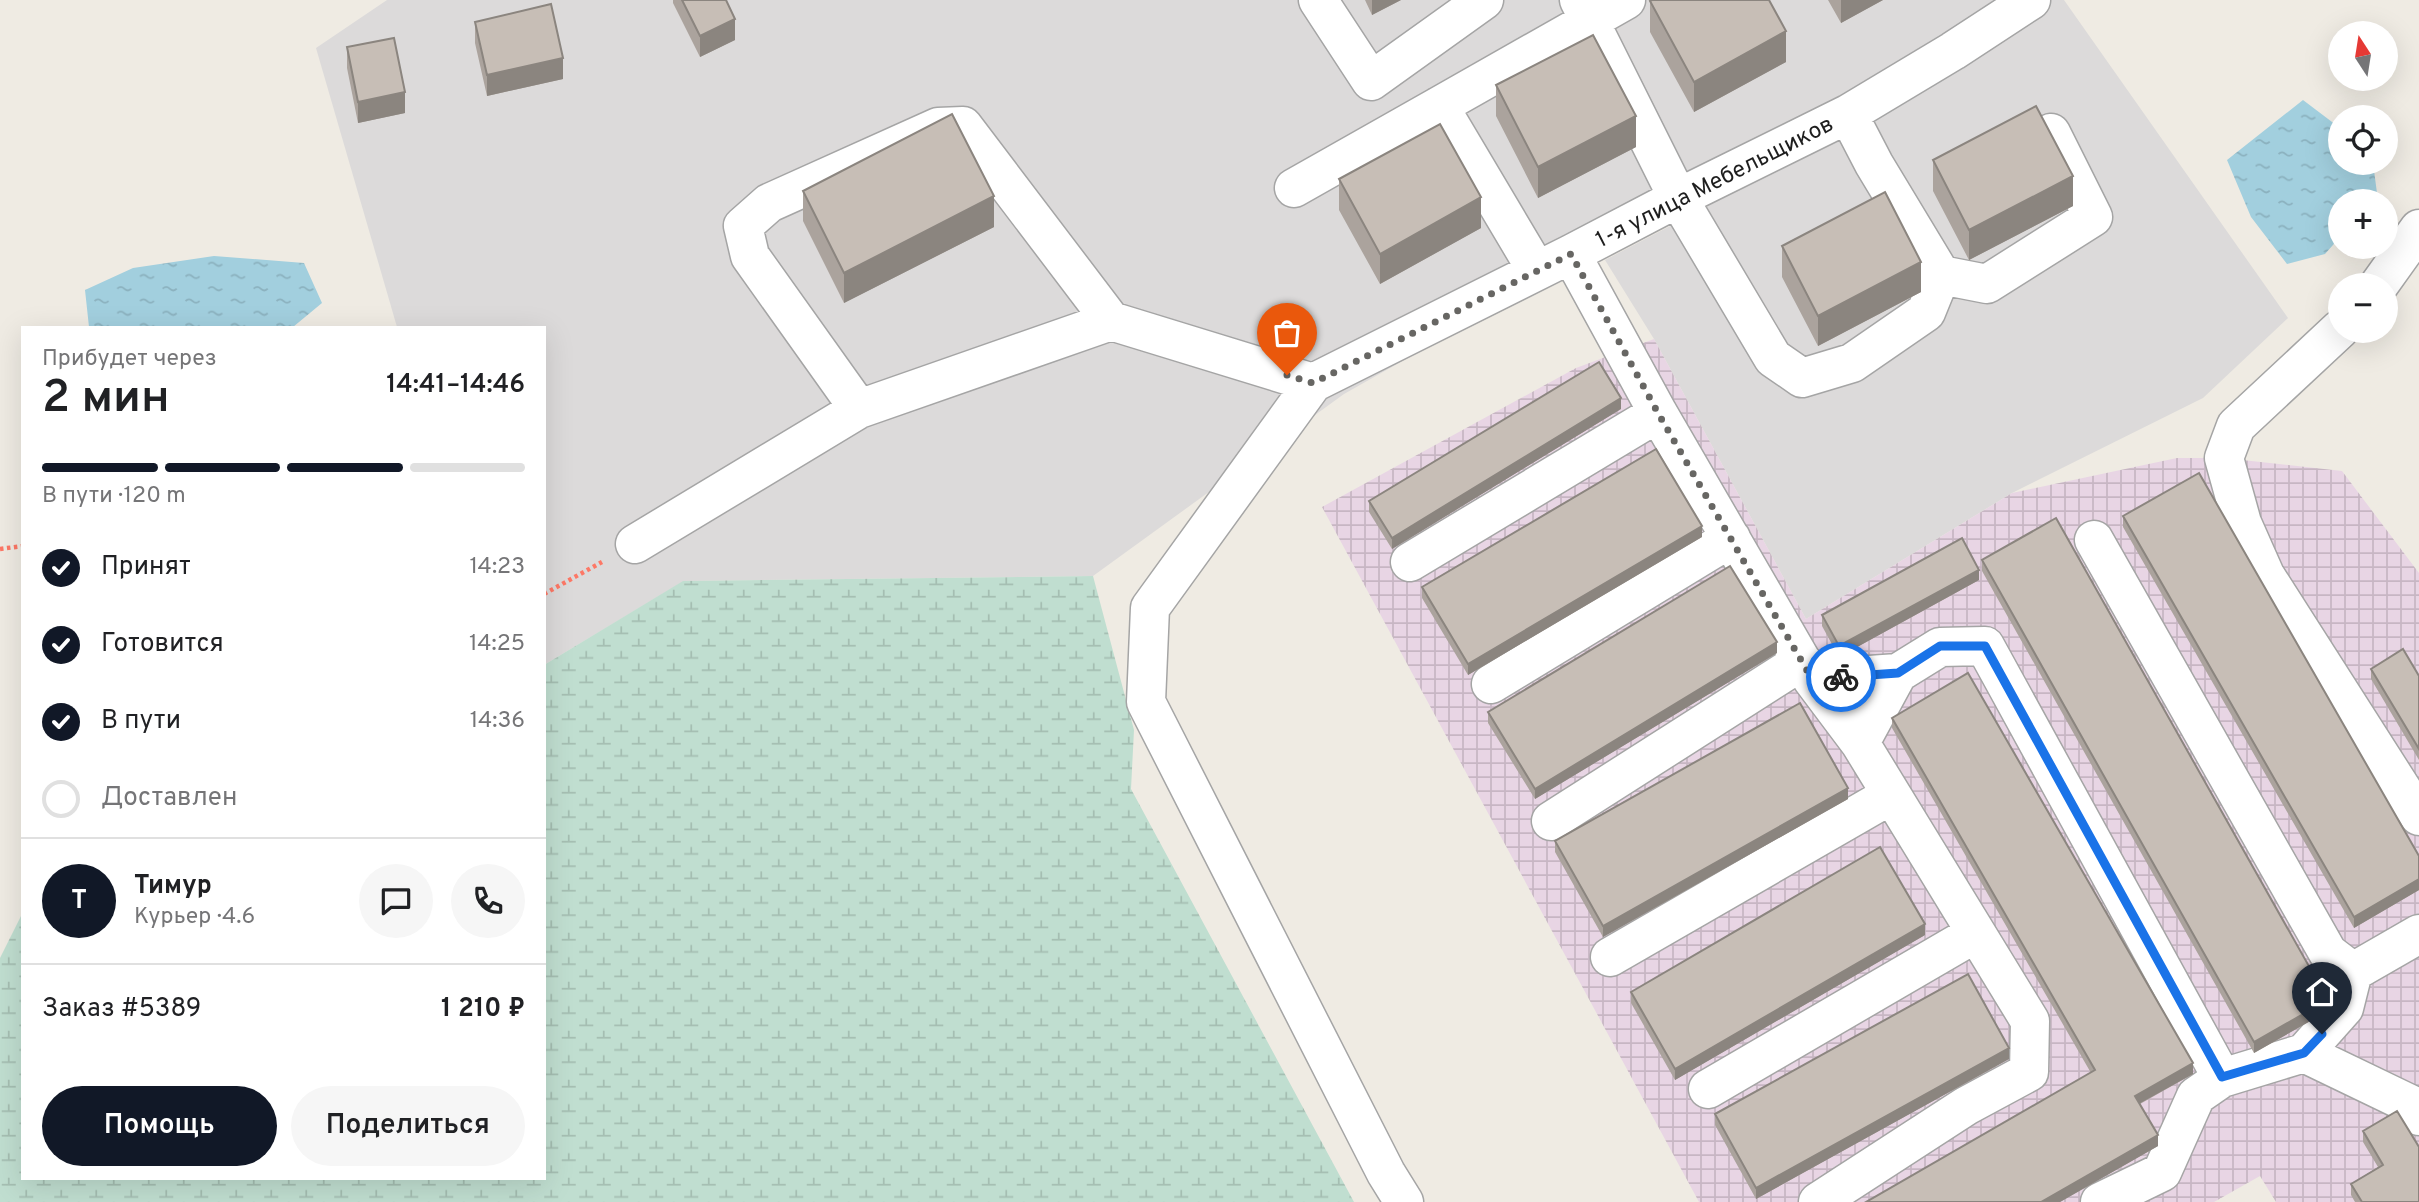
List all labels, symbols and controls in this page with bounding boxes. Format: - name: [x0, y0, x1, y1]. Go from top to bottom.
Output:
- north arrow: [2328, 21, 2398, 91]
- map controls: [2328, 21, 2398, 343]
- button: locate: [2328, 105, 2398, 175]
- street label: 1-я улица Мебельщиков: [1591, 111, 1839, 256]
- button: +: [2328, 189, 2398, 259]
- button: −: [2328, 273, 2398, 343]
- pin: [1257, 303, 1317, 375]
- icon: bag: [1268, 314, 1306, 352]
- text: Прибудет через: [42, 345, 217, 374]
- text: 14:41–14:46: [386, 369, 525, 402]
- text: 2 мин: [42, 370, 170, 429]
- text: В пути · 120 m: [42, 482, 186, 511]
- icon: check: [42, 549, 80, 587]
- text: Принят: [101, 551, 191, 584]
- text: 14:23: [470, 553, 525, 582]
- icon: check: [42, 626, 80, 664]
- text: Готовится: [101, 628, 224, 661]
- text: 14:25: [469, 630, 525, 659]
- courier: [1806, 642, 1876, 712]
- icon: bike: [1822, 658, 1860, 696]
- icon: check: [42, 703, 80, 741]
- text: В пути: [101, 705, 181, 738]
- text: 14:36: [470, 707, 525, 736]
- text: Доставлен: [101, 782, 237, 815]
- button: chat: [359, 864, 433, 938]
- button: phone: [451, 864, 525, 938]
- text: Тимур: [134, 870, 212, 903]
- text: Т: [71, 885, 87, 918]
- text: Курьер · 4.6: [134, 903, 255, 932]
- pin: [2292, 962, 2352, 1034]
- icon: home: [2303, 973, 2341, 1011]
- text: Заказ #5389: [42, 993, 201, 1026]
- text: 1 210 ₽: [441, 993, 525, 1026]
- button: Помощь: [42, 1086, 277, 1166]
- button: Поделиться: [291, 1086, 525, 1166]

